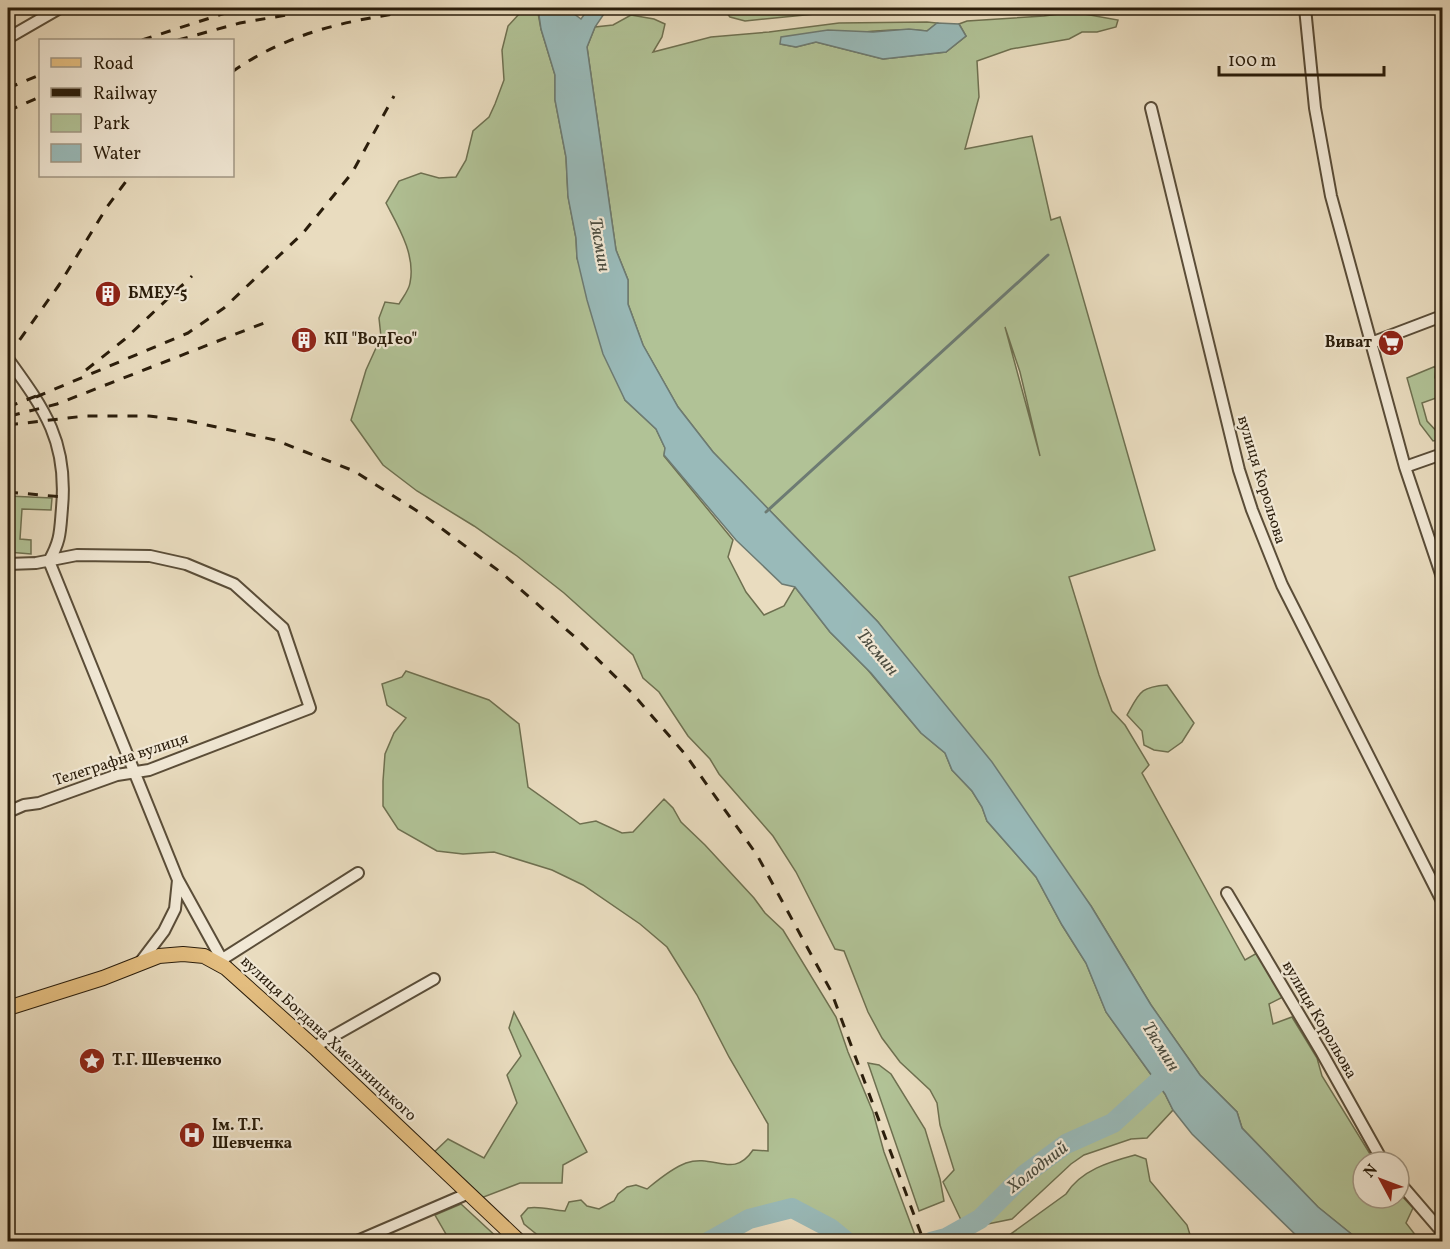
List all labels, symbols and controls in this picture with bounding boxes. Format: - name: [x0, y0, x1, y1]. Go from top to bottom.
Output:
- legend: [39, 39, 234, 177]
- scale bar: [1219, 39, 1384, 77]
- text: 100 m: [1228, 49, 1277, 74]
- text: Road: [93, 52, 134, 77]
- text: Railway: [93, 82, 157, 107]
- text: Park: [93, 112, 130, 137]
- text: Water: [93, 142, 141, 167]
- water label: Тясмин: [582, 216, 616, 274]
- building icon: БМЕУ-5: [93, 279, 123, 309]
- place label: БМЕУ-5: [128, 283, 188, 305]
- building icon: КП "ВодГео": [289, 325, 319, 355]
- supermarket icon: Виват: [1376, 328, 1406, 358]
- place label: КП "ВодГео": [324, 329, 417, 351]
- place label: Виват: [1325, 332, 1372, 354]
- street label: вулиця Корольова: [1231, 413, 1291, 547]
- water label: Тясмин: [850, 624, 904, 682]
- street label: Телеграфна вулиця: [51, 728, 191, 792]
- street label: вулиця Богдана Хмельницького: [235, 951, 421, 1127]
- street label: вулиця Корольова: [1276, 957, 1362, 1083]
- water label: Тясмин: [1135, 1017, 1185, 1077]
- place icon: Т.Г. Шевченко: [77, 1046, 107, 1076]
- place label: Т.Г. Шевченко: [112, 1050, 222, 1072]
- place label: Ім. Т.Г. Шевченка: [212, 1115, 292, 1155]
- hospital icon: Ім. Т.Г. Шевченка: [177, 1120, 207, 1150]
- water label: Холодний: [1001, 1136, 1074, 1200]
- north arrow: [1351, 1150, 1411, 1210]
- text: N: [1359, 1160, 1384, 1183]

